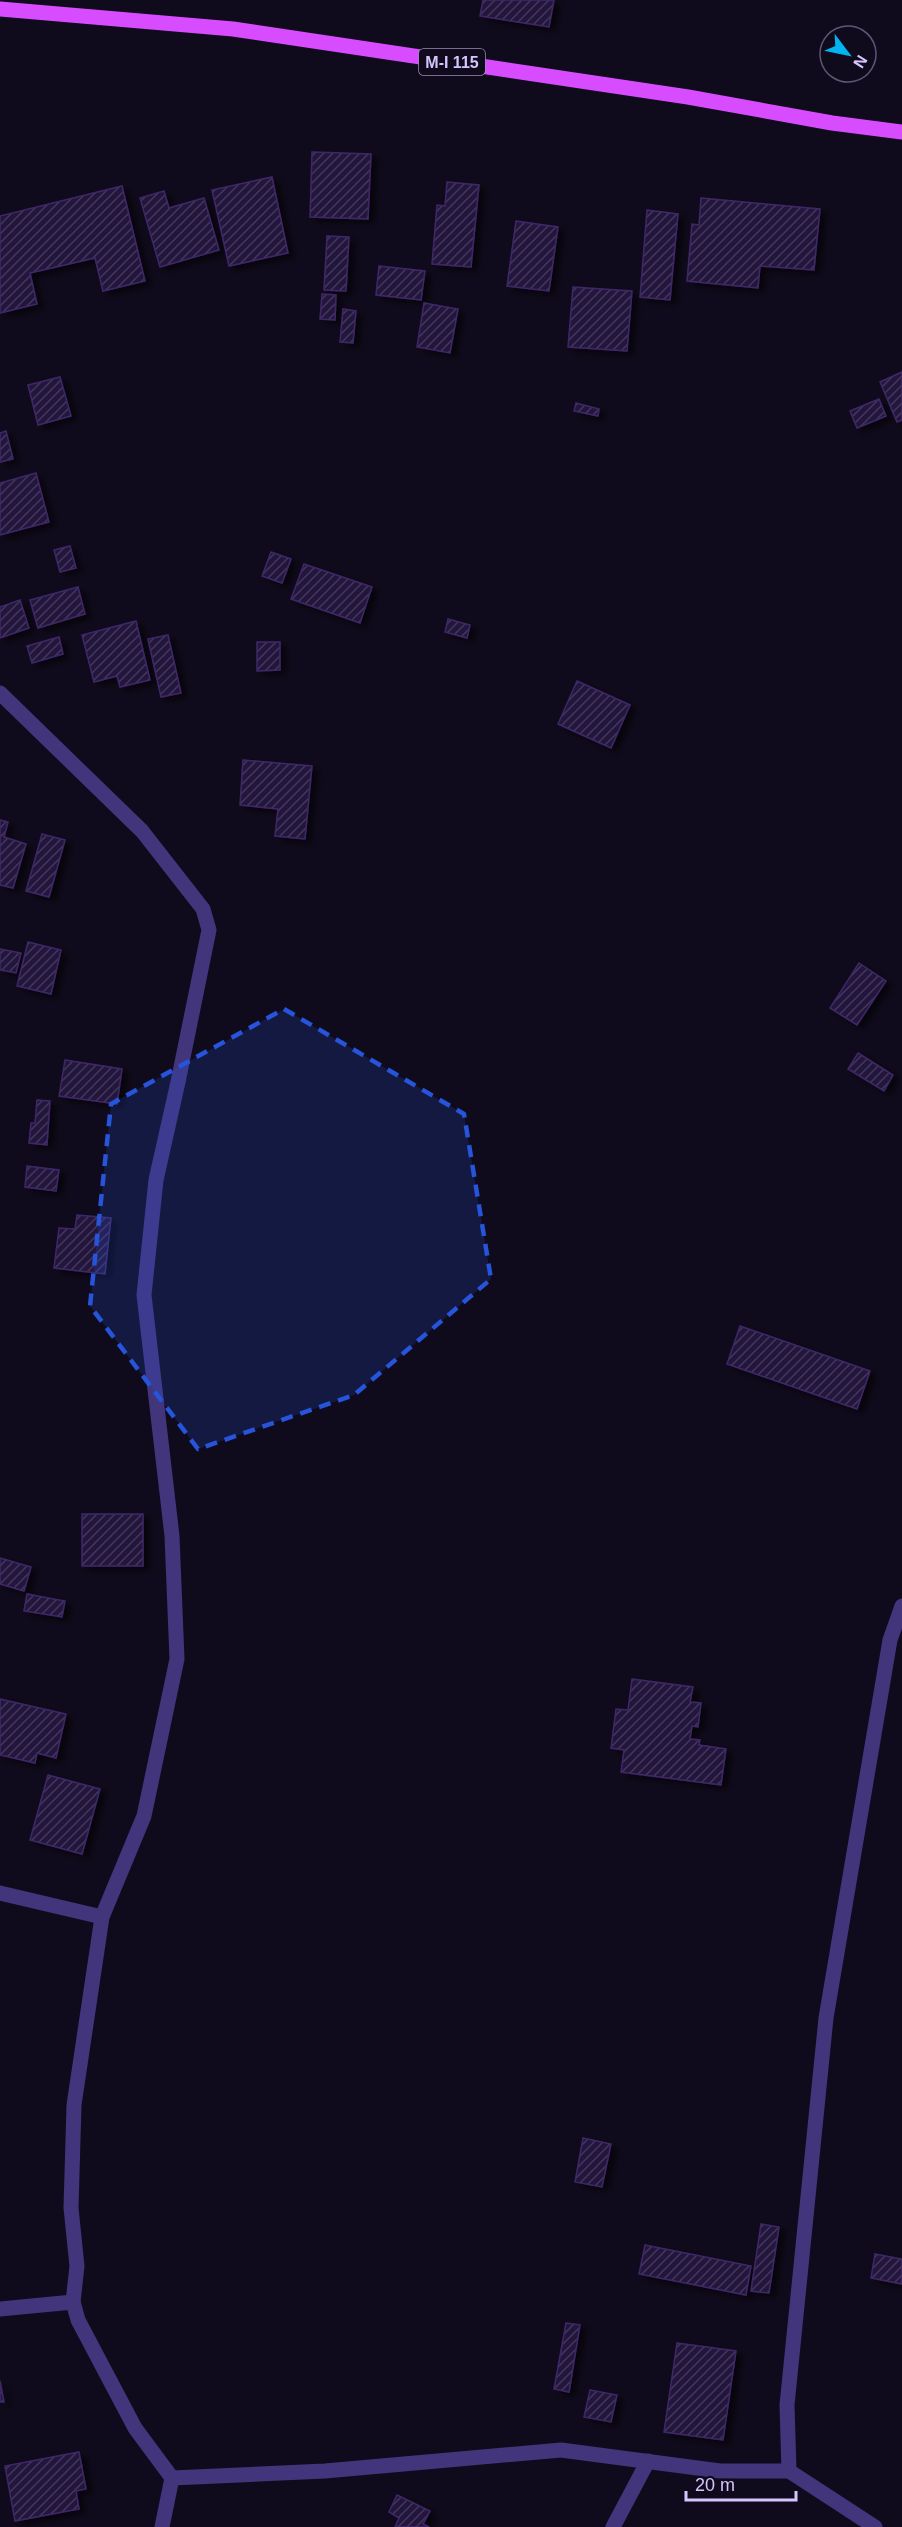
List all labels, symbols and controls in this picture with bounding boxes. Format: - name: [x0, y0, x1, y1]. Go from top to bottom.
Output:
- north arrow: [818, 24, 878, 84]
- road number: M-I 115: [419, 49, 485, 75]
- text: N: [850, 52, 871, 71]
- scale bar: [686, 2464, 796, 2502]
- text: 20 m: [695, 2475, 735, 2495]

